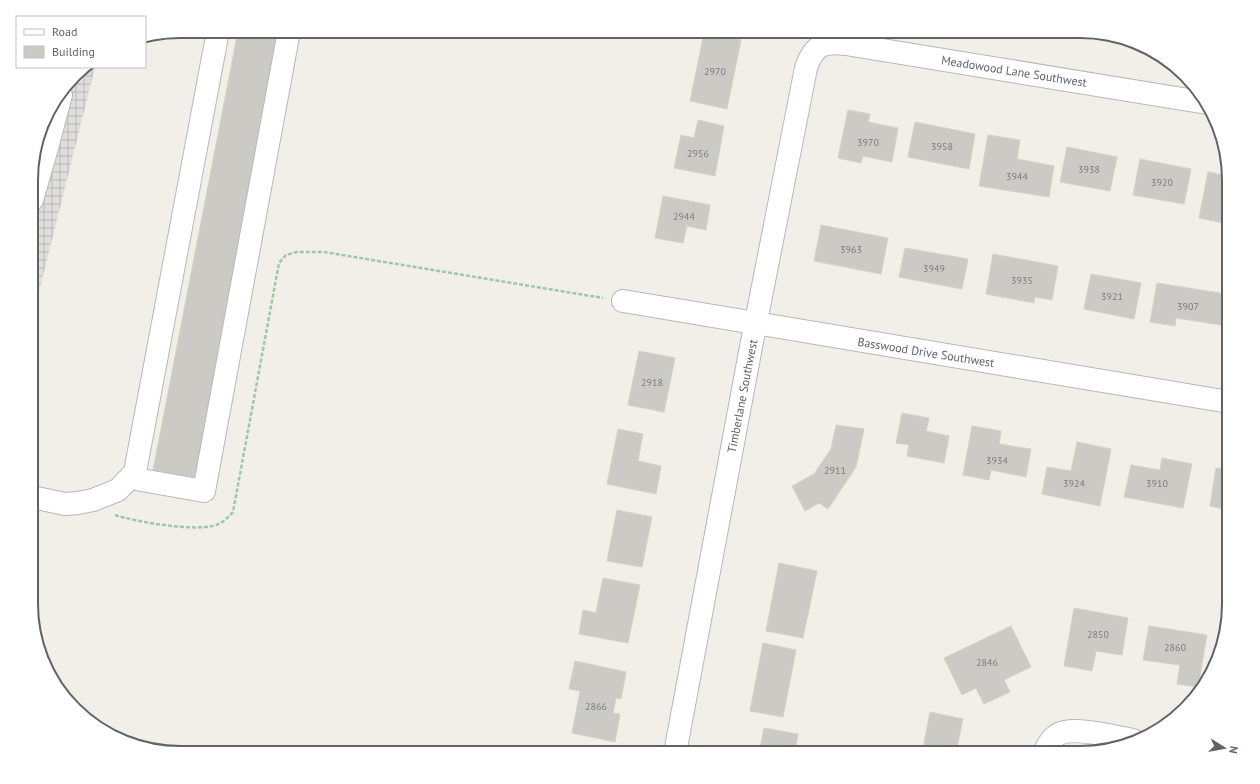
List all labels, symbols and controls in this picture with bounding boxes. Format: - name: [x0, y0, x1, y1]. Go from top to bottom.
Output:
- legend: [16, 16, 146, 68]
- text: Road: [52, 24, 77, 39]
- text: Building: [52, 44, 95, 59]
- street label: Meadowood Lane Southwest: [940, 52, 1088, 90]
- house number: 2970: [704, 65, 726, 78]
- house number: 3970: [857, 136, 879, 149]
- house number: 3958: [931, 140, 953, 153]
- house number: 2956: [687, 147, 709, 160]
- house number: 3938: [1078, 163, 1100, 176]
- house number: 3944: [1006, 170, 1028, 183]
- house number: 3920: [1151, 176, 1173, 189]
- house number: 2944: [673, 210, 695, 223]
- house number: 3963: [840, 243, 862, 256]
- house number: 3949: [923, 262, 945, 275]
- house number: 3935: [1011, 274, 1033, 287]
- house number: 3921: [1101, 290, 1123, 303]
- house number: 3907: [1177, 300, 1199, 313]
- street label: Basswood Drive Southwest: [857, 334, 995, 370]
- street label: Timberlane Southwest: [724, 338, 760, 454]
- house number: 2918: [641, 376, 663, 389]
- house number: 3934: [986, 454, 1008, 467]
- house number: 2911: [824, 464, 846, 477]
- house number: 3924: [1063, 477, 1085, 490]
- house number: 3910: [1146, 477, 1168, 490]
- house number: 2850: [1087, 628, 1109, 641]
- house number: 2860: [1164, 641, 1186, 654]
- house number: 2846: [976, 656, 998, 669]
- house number: 2866: [585, 700, 607, 713]
- north arrow: [1204, 728, 1244, 768]
- text: N: [1226, 745, 1241, 755]

